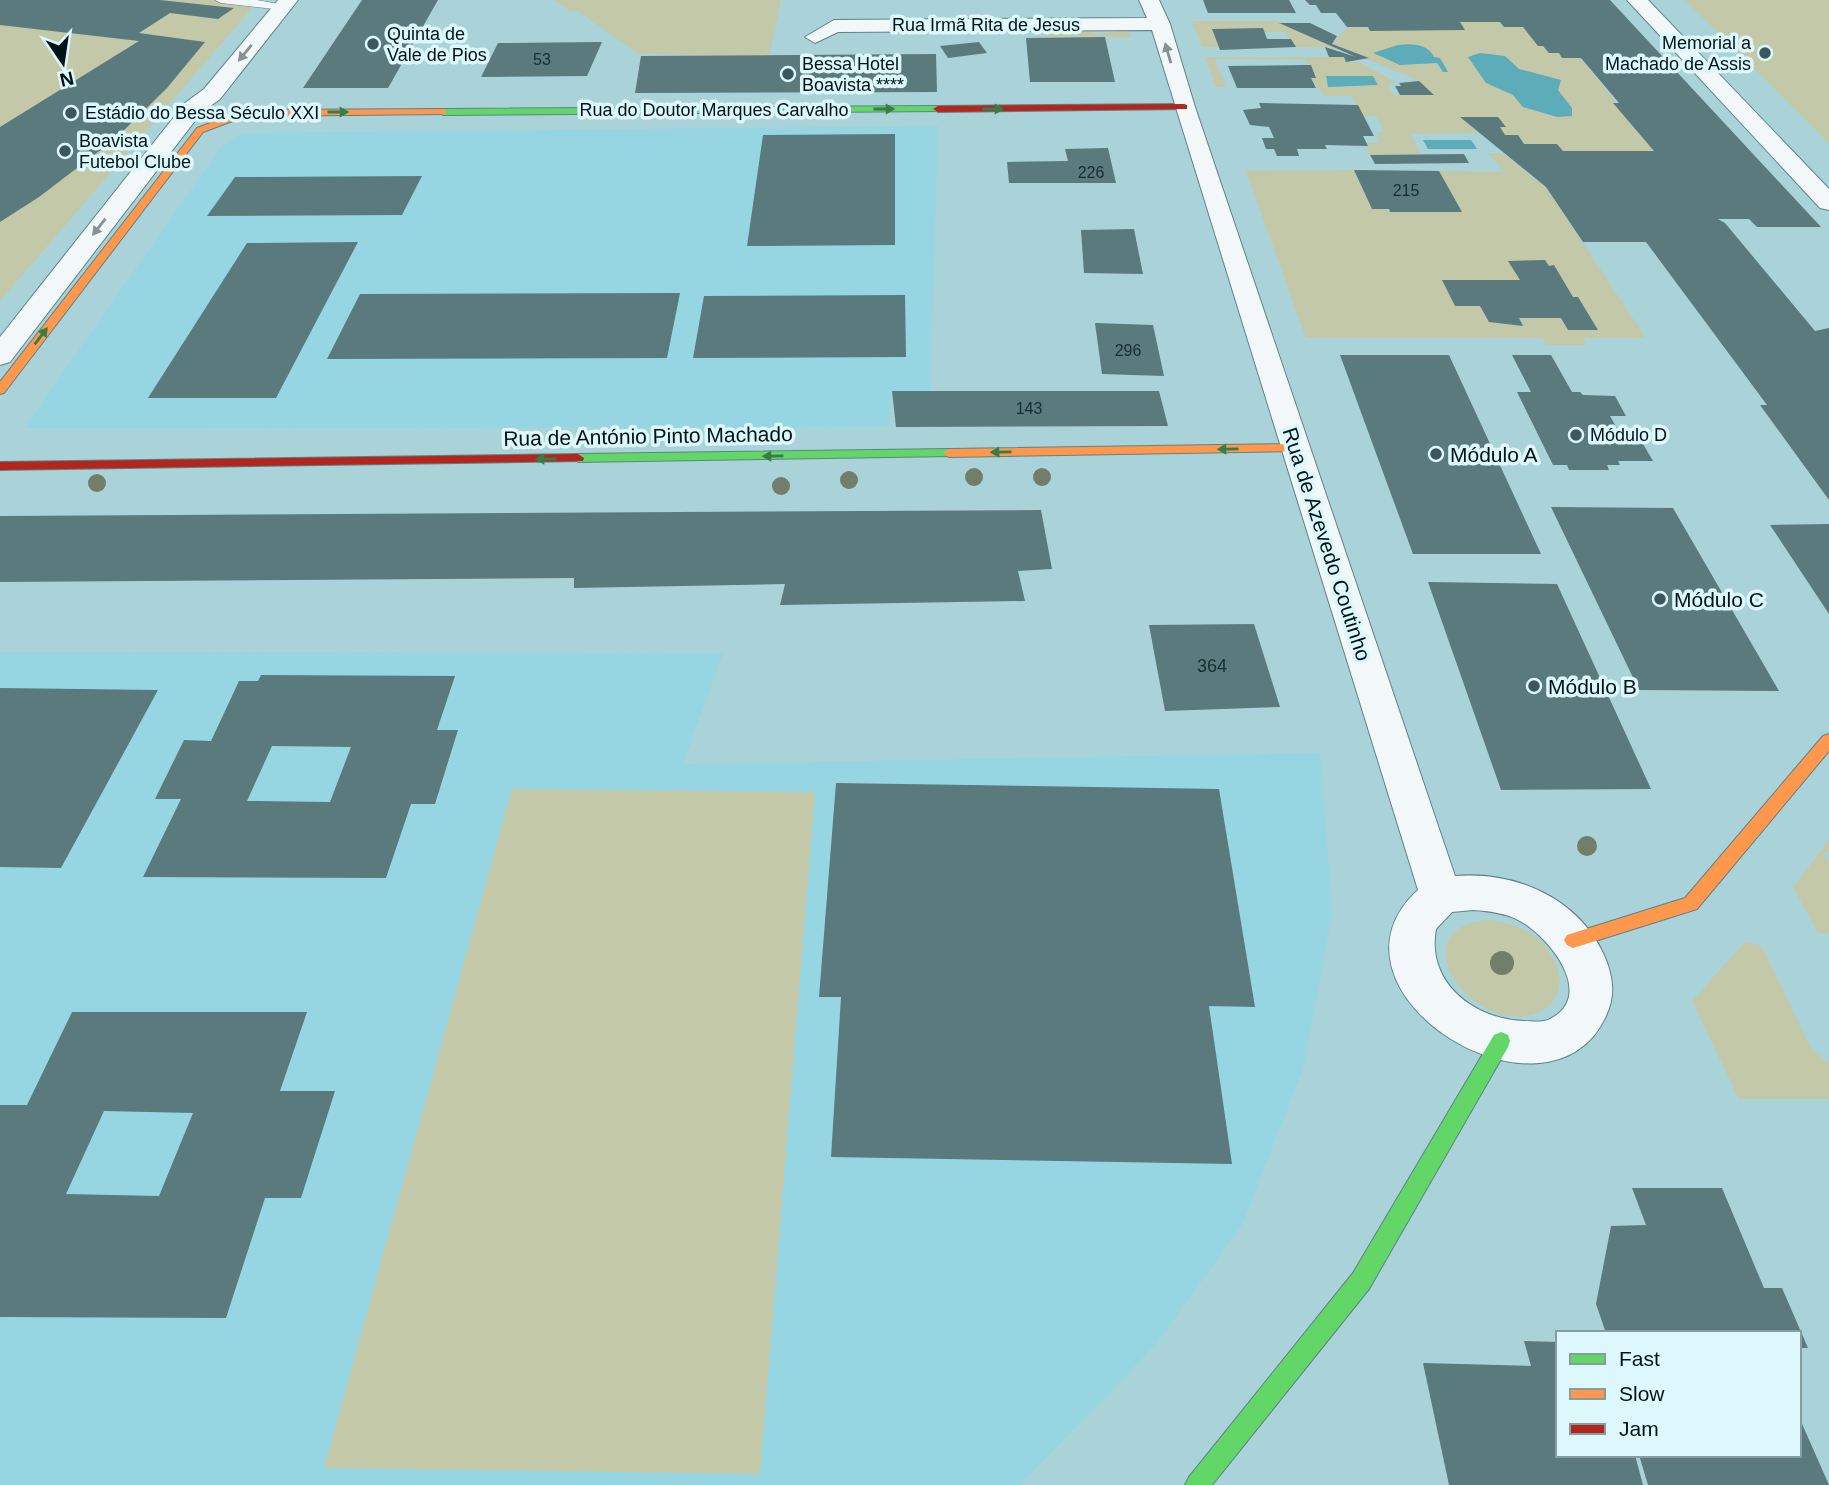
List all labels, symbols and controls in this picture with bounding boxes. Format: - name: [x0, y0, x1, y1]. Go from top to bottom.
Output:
- street label: Rua Irmã Rita de Jesus: [892, 15, 1080, 35]
- place label: Quinta de Vale de Pios: [387, 24, 487, 65]
- north arrow: [28, 28, 98, 98]
- place label: Memorial a Machado de Assis: [1605, 33, 1752, 74]
- marker: Quinta de Vale de Pios: [365, 36, 381, 52]
- one-way arrow: [1163, 42, 1173, 63]
- one-way arrow: [238, 45, 253, 62]
- marker: Memorial a Machado de Assis: [1757, 45, 1773, 61]
- house number: 53: [533, 51, 551, 68]
- place label: Bessa Hotel Boavista ****: [802, 54, 904, 95]
- marker: Bessa Hotel Boavista ****: [780, 66, 796, 82]
- text: N: [58, 67, 76, 91]
- street label: Rua do Doutor Marques Carvalho: [579, 100, 849, 120]
- place label: Estádio do Bessa Século XXI: [85, 103, 319, 123]
- one-way arrow: [873, 103, 895, 115]
- one-way arrow: [982, 103, 1004, 114]
- marker: Estádio do Bessa Século XXI: [63, 105, 79, 121]
- one-way arrow: [327, 106, 349, 118]
- place label: Boavista Futebol Clube: [79, 131, 191, 172]
- marker: Boavista Futebol Clube: [57, 143, 73, 159]
- house number: 226: [1078, 164, 1104, 181]
- house number: 215: [1393, 182, 1419, 199]
- one-way arrow: [93, 218, 107, 236]
- one-way arrow: [34, 327, 49, 345]
- house number: 296: [1115, 342, 1141, 359]
- house number: 143: [1016, 400, 1042, 417]
- street label: Rua de António Pinto Machado: [503, 422, 793, 450]
- street label: Rua de Azevedo Coutinho: [1278, 424, 1376, 664]
- place label: Módulo D: [1590, 425, 1667, 445]
- marker: Módulo D: [1568, 427, 1584, 443]
- one-way arrow: [1217, 443, 1239, 455]
- place label: Módulo A: [1450, 443, 1538, 466]
- marker: Módulo A: [1428, 446, 1444, 462]
- one-way arrow: [989, 447, 1011, 458]
- one-way arrow: [762, 450, 784, 461]
- one-way arrow: [534, 453, 556, 464]
- place label: Módulo C: [1674, 588, 1764, 611]
- marker: Módulo C: [1652, 591, 1668, 607]
- house number: 364: [1197, 656, 1227, 676]
- place label: Módulo B: [1548, 675, 1637, 698]
- marker: Módulo B: [1526, 678, 1542, 694]
- legend: [1556, 1331, 1801, 1457]
- text: Fast: [1619, 1347, 1660, 1370]
- text: Slow: [1619, 1382, 1665, 1405]
- text: Jam: [1619, 1417, 1659, 1440]

